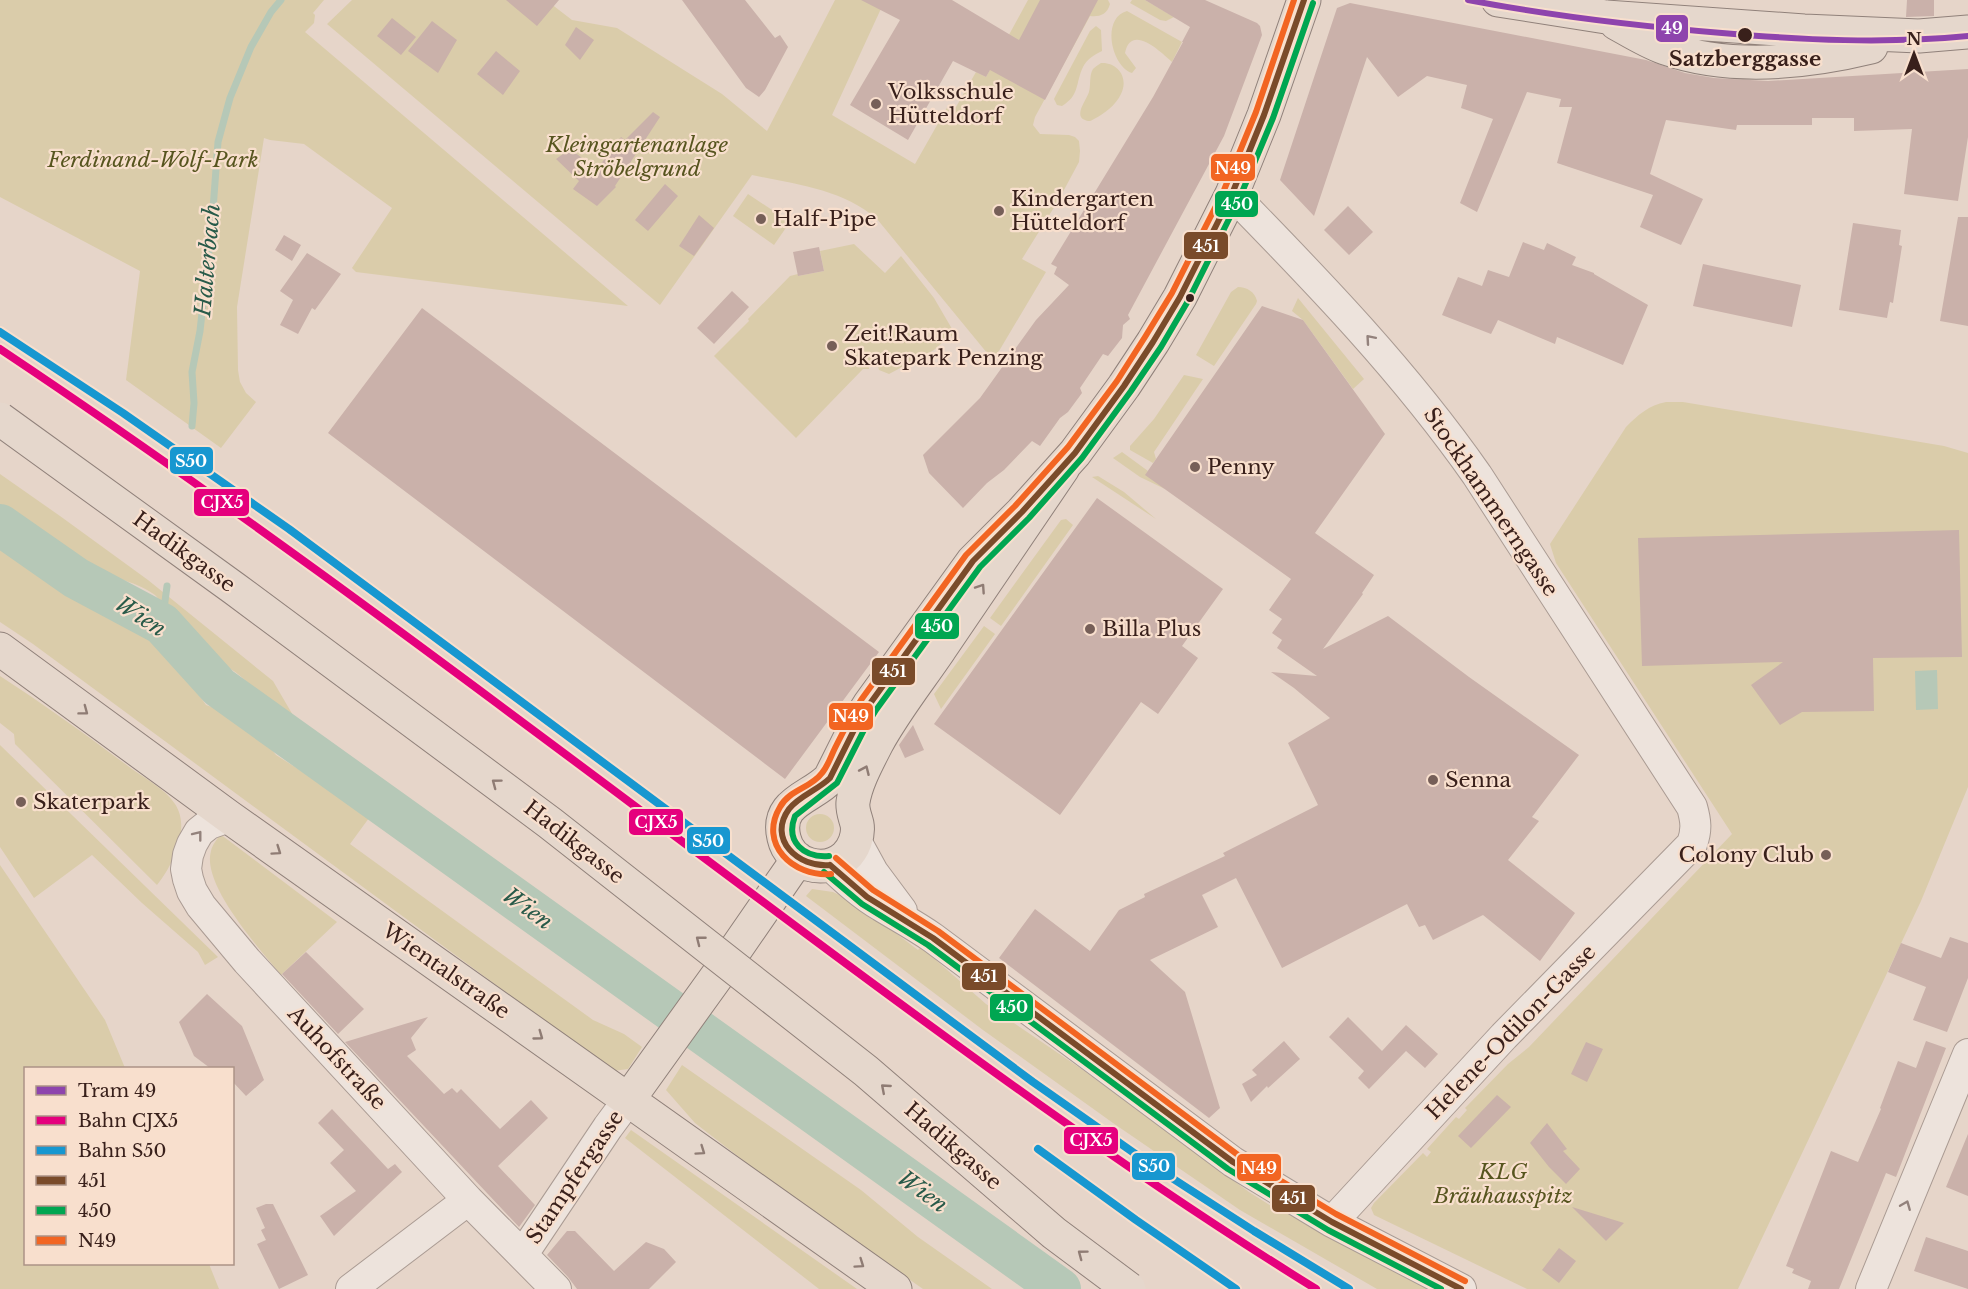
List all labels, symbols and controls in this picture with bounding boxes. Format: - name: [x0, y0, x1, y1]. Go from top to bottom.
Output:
- line badge: 49: [1655, 14, 1689, 43]
- text: 49: [1661, 18, 1683, 38]
- north arrow: [1884, 24, 1944, 84]
- marker: Satzberggasse: [1736, 26, 1754, 44]
- text: N: [1906, 29, 1922, 49]
- place label: Satzberggasse: [1669, 46, 1821, 72]
- place label: Volksschule Hütteldorf: [887, 79, 1014, 129]
- marker: Volksschule Hütteldorf: [869, 97, 883, 111]
- park label: Kleingartenanlage Ströbelgrund: [545, 132, 729, 182]
- park label: Ferdinand-Wolf-Park: [47, 147, 258, 173]
- line badge: N49: [1210, 153, 1256, 182]
- text: N49: [1215, 158, 1251, 178]
- place label: Kindergarten Hütteldorf: [1011, 186, 1154, 236]
- line badge: 450: [1214, 190, 1259, 218]
- text: 450: [1221, 194, 1253, 214]
- water label: Halterbach: [189, 202, 226, 319]
- marker: Kindergarten Hütteldorf: [992, 204, 1006, 218]
- place label: Half-Pipe: [773, 206, 876, 232]
- marker: Half-Pipe: [754, 212, 768, 226]
- line badge: 451: [1183, 231, 1229, 260]
- text: 451: [1192, 236, 1220, 256]
- unlabelled marker: [1184, 292, 1196, 304]
- place label: Zeit!Raum Skatepark Penzing: [844, 321, 1043, 371]
- one-way arrow: [1366, 335, 1377, 346]
- marker: Zeit!Raum Skatepark Penzing: [825, 339, 839, 353]
- street label: Stockhammerngasse: [1418, 403, 1564, 601]
- line badge: S50: [169, 446, 214, 475]
- text: S50: [175, 451, 207, 471]
- place label: Penny: [1207, 454, 1275, 480]
- marker: Penny: [1188, 460, 1202, 474]
- line badge: CJX5: [193, 488, 250, 517]
- text: CJX5: [201, 492, 243, 512]
- street label: Hadikgasse: [128, 506, 240, 598]
- one-way arrow: [974, 584, 985, 595]
- water label: Wien: [110, 590, 171, 643]
- line badge: 450: [914, 612, 960, 640]
- text: 450: [921, 616, 953, 636]
- place label: Billa Plus: [1102, 616, 1201, 642]
- marker: Billa Plus: [1083, 622, 1097, 636]
- line badge: 451: [871, 657, 916, 686]
- text: 451: [879, 661, 907, 681]
- line badge: N49: [828, 702, 874, 731]
- one-way arrow: [78, 703, 89, 714]
- text: N49: [833, 706, 869, 726]
- one-way arrow: [857, 765, 869, 776]
- place label: Senna: [1445, 767, 1512, 793]
- marker: Senna: [1426, 773, 1440, 787]
- one-way arrow: [491, 779, 502, 790]
- place label: Skaterpark: [33, 789, 150, 815]
- marker: Skaterpark: [14, 795, 28, 809]
- street label: Hadikgasse: [519, 795, 629, 889]
- line badge: CJX5: [628, 808, 684, 836]
- text: CJX5: [635, 812, 677, 832]
- line badge: S50: [686, 826, 731, 855]
- one-way arrow: [191, 831, 202, 842]
- text: S50: [692, 831, 724, 851]
- place label: Colony Club: [1679, 842, 1814, 868]
- one-way arrow: [270, 844, 281, 855]
- marker: Colony Club: [1819, 848, 1833, 862]
- water label: Wien: [498, 881, 558, 935]
- street label: Wientalstraße: [376, 917, 515, 1025]
- one-way arrow: [695, 937, 706, 948]
- street label: Helene-Odilon-Gasse: [1421, 939, 1601, 1125]
- line badge: 451: [961, 962, 1007, 991]
- text: 451: [970, 966, 998, 986]
- line badge: 450: [989, 993, 1034, 1022]
- text: 450: [996, 997, 1028, 1017]
- street label: Auhofstraße: [282, 1000, 392, 1115]
- one-way arrow: [532, 1029, 543, 1040]
- legend: [24, 1067, 234, 1265]
- text: Tram 49: [78, 1080, 156, 1102]
- one-way arrow: [881, 1084, 892, 1095]
- street label: Hadikgasse: [899, 1097, 1007, 1195]
- street label: Stampfergasse: [521, 1105, 629, 1249]
- text: Bahn CJX5: [78, 1110, 178, 1132]
- line badge: CJX5: [1063, 1126, 1119, 1155]
- text: CJX5: [1070, 1130, 1112, 1150]
- text: Bahn S50: [78, 1140, 166, 1162]
- one-way arrow: [695, 1144, 706, 1155]
- line badge: S50: [1131, 1152, 1176, 1181]
- line badge: N49: [1236, 1153, 1282, 1182]
- text: S50: [1138, 1156, 1170, 1176]
- text: N49: [1241, 1158, 1277, 1178]
- park label: KLG Bräuhausspitz: [1433, 1159, 1572, 1209]
- water label: Wien: [893, 1164, 953, 1218]
- text: 451: [78, 1170, 107, 1192]
- line badge: 451: [1271, 1184, 1316, 1213]
- text: 451: [1279, 1188, 1307, 1208]
- text: 450: [78, 1200, 112, 1222]
- one-way arrow: [1899, 1200, 1911, 1211]
- text: N49: [78, 1230, 116, 1252]
- one-way arrow: [1078, 1250, 1089, 1261]
- one-way arrow: [854, 1257, 865, 1268]

